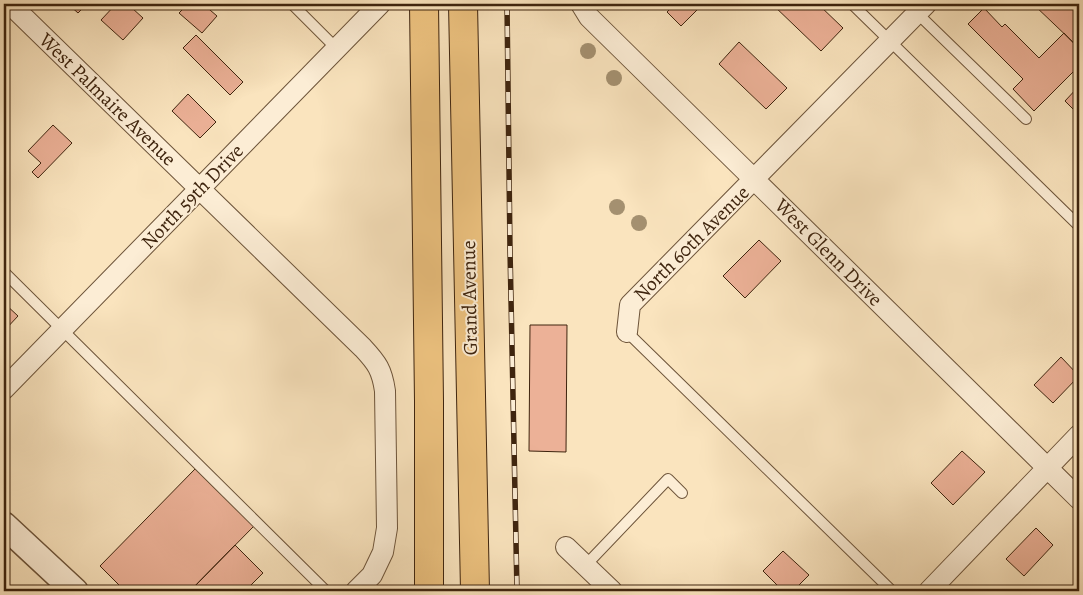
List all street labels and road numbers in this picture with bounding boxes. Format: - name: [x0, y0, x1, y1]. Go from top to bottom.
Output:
- street label: West Palmaire Avenue: [32, 26, 182, 172]
- street label: North 59th Drive: [135, 138, 250, 255]
- street label: North 60th Avenue: [628, 179, 755, 307]
- street label: West Glenn Drive: [768, 192, 889, 312]
- street label: Grand Avenue: [455, 240, 484, 356]

